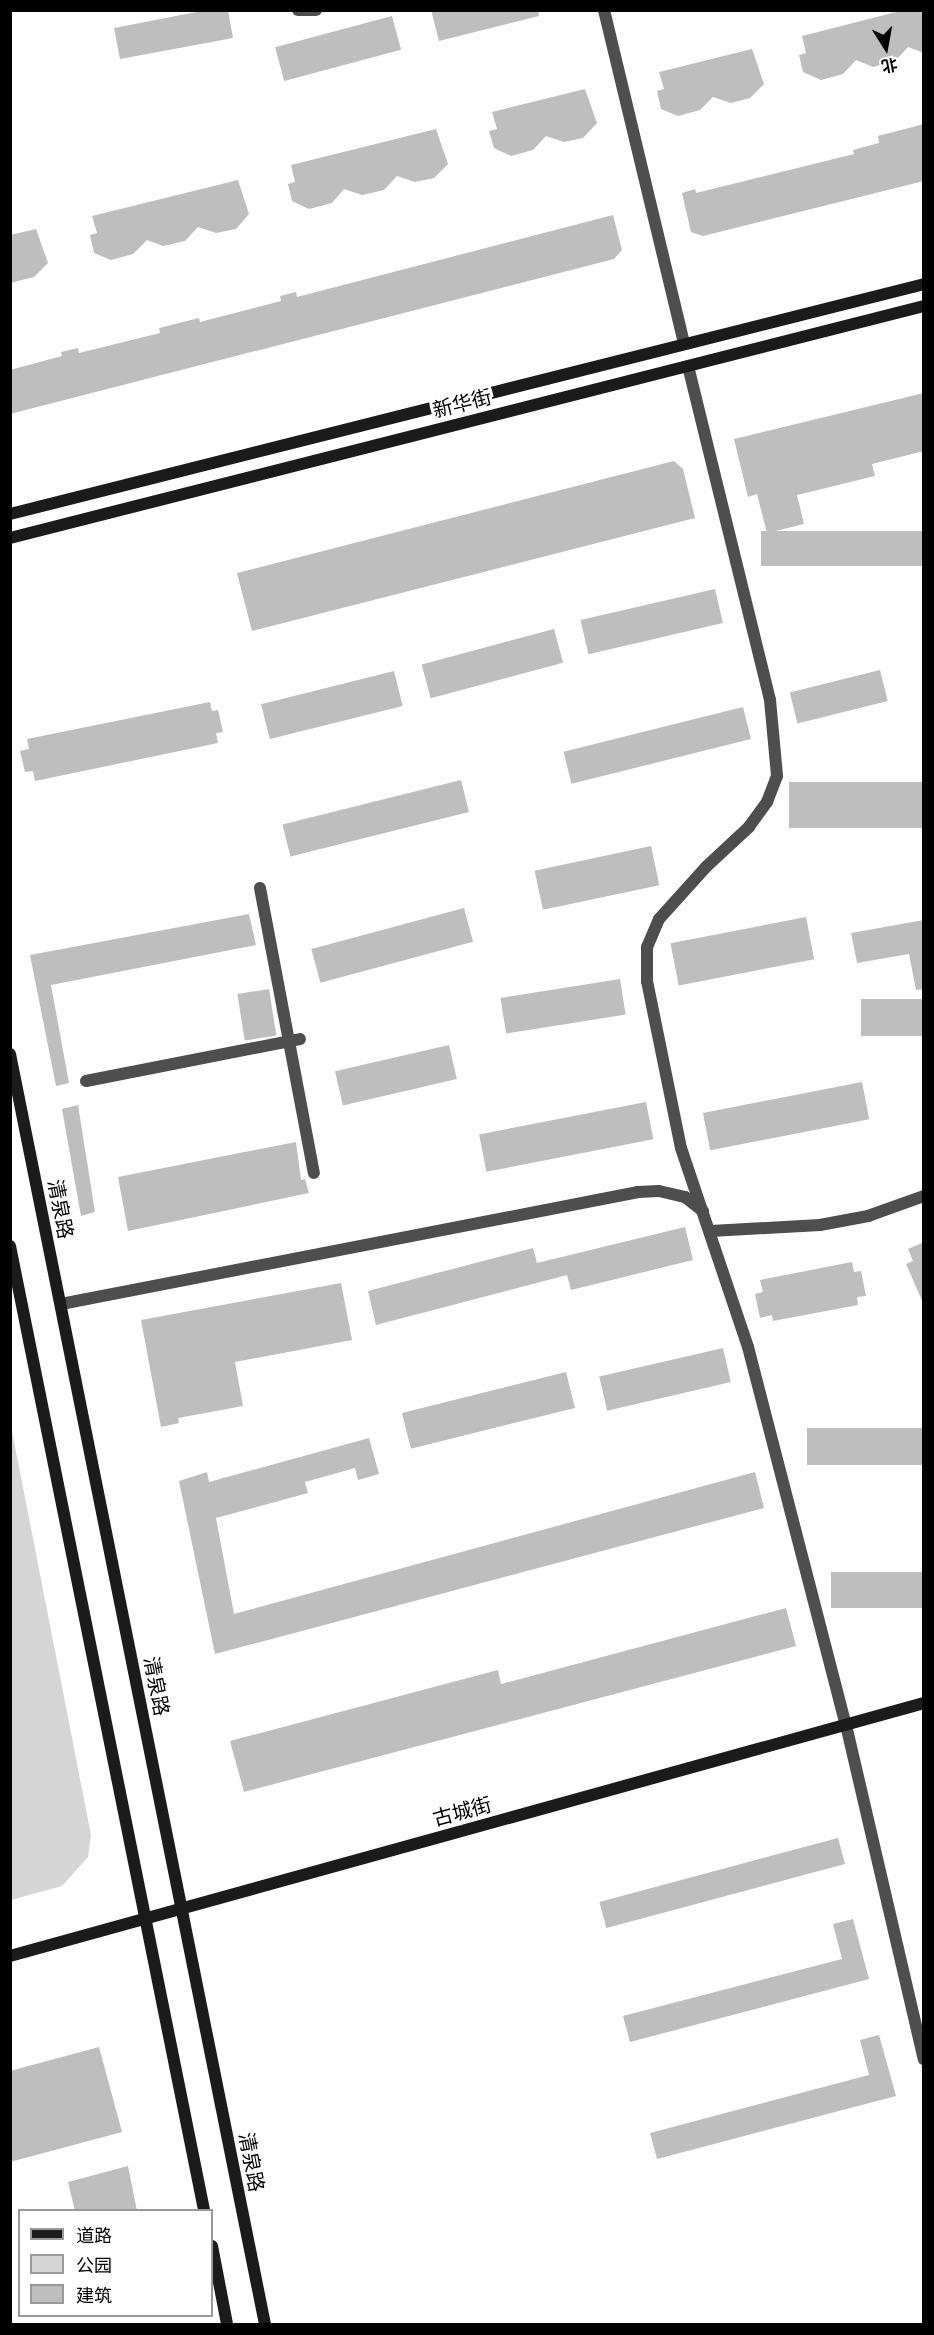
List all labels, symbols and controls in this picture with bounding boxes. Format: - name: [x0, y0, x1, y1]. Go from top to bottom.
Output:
- north arrow: [856, 18, 916, 78]
- text: 北: [879, 53, 899, 78]
- street label: 新华街: [430, 384, 494, 422]
- street label: 清泉路: [43, 1177, 79, 1241]
- street label: 清泉路: [139, 1654, 175, 1718]
- street label: 古城街: [430, 1792, 494, 1830]
- street label: 清泉路: [234, 2130, 270, 2194]
- legend: [18, 2209, 213, 2317]
- text: 道路: [76, 2223, 112, 2248]
- text: 公园: [76, 2253, 112, 2278]
- text: 建筑: [76, 2283, 112, 2308]

